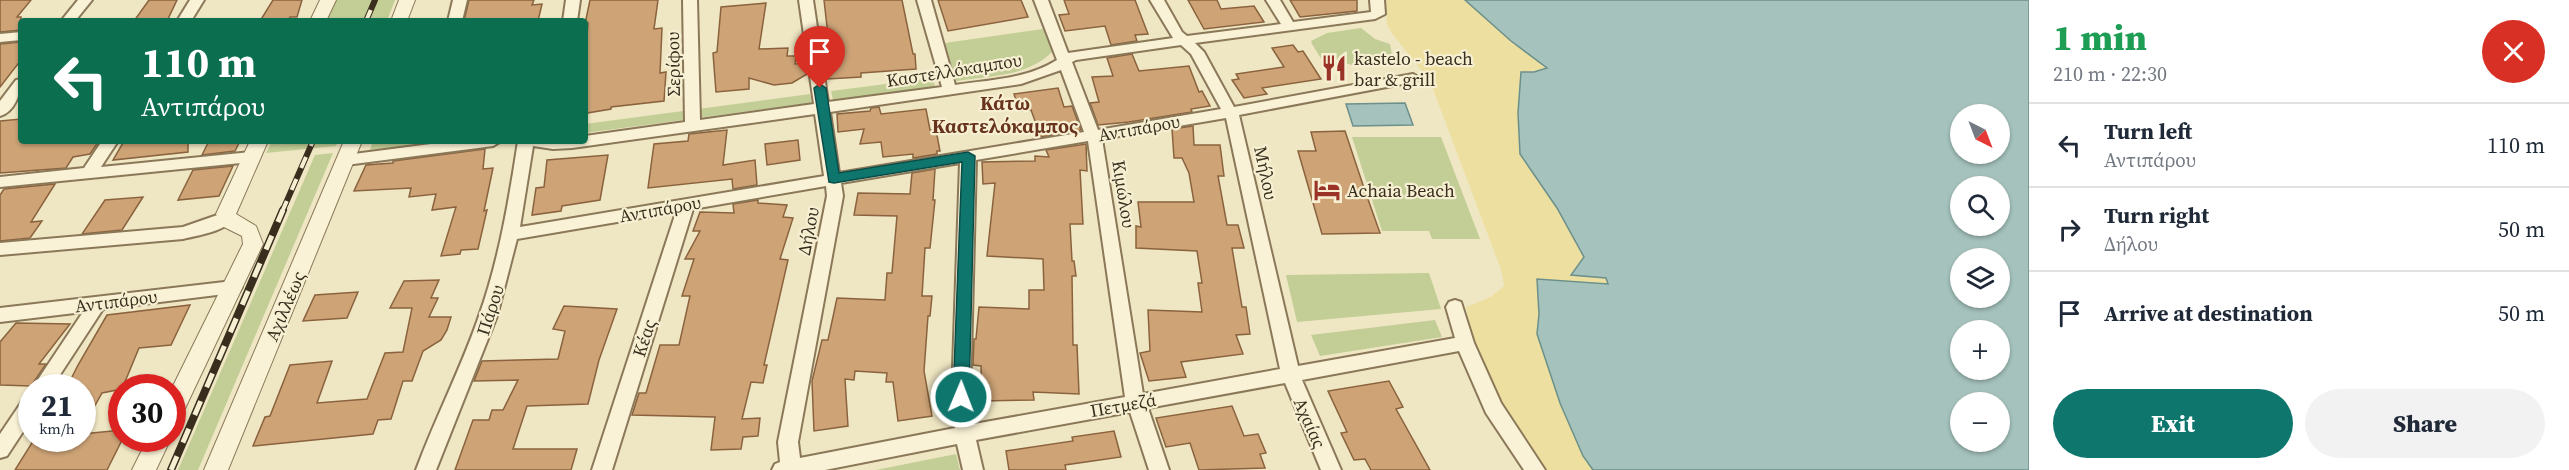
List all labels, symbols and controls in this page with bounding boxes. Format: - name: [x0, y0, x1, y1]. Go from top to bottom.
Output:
- text: 1 min: [2053, 13, 2147, 62]
- button: close: [2482, 20, 2545, 83]
- pin: [794, 26, 845, 88]
- street label: Σερίφου: [660, 32, 686, 96]
- text: 110 m: [141, 33, 256, 91]
- icon: arrive: [803, 35, 836, 68]
- icon: left: [42, 42, 120, 120]
- place label: kastelo - beach bar & grill: [1354, 46, 1473, 92]
- street label: Καστελλόκαμπου: [885, 47, 1023, 93]
- restaurant icon: kastelo - beach bar & grill: [1319, 53, 1349, 83]
- text: 210 m · 22:30: [2053, 60, 2167, 88]
- text: Αντιπάρου: [141, 88, 265, 125]
- district label: Κάτω Καστελόκαμπος: [932, 89, 1078, 140]
- north arrow: [1950, 104, 2010, 164]
- map controls: [1950, 104, 2010, 452]
- street label: Αντιπάρου: [1096, 109, 1182, 147]
- text: Turn left: [2104, 116, 2192, 146]
- icon: left: [2053, 129, 2086, 162]
- text: 110 m: [2487, 130, 2545, 160]
- street label: Μήλου: [1248, 144, 1284, 202]
- text: Αντιπάρου: [2104, 146, 2196, 174]
- street label: Κιμώλου: [1106, 158, 1142, 230]
- hotel icon: Achaia Beach: [1312, 175, 1342, 205]
- button: search: [1950, 176, 2010, 236]
- place label: Achaia Beach: [1347, 178, 1455, 203]
- street label: Αντιπάρου: [617, 190, 703, 228]
- text: Turn right: [2104, 200, 2209, 230]
- street label: Δήλου: [791, 205, 825, 257]
- icon: right: [2053, 213, 2086, 246]
- text: 50 m: [2498, 214, 2545, 244]
- text: Δήλου: [2104, 230, 2158, 258]
- button: layers: [1950, 248, 2010, 308]
- street label: Αχιλλέως: [259, 267, 311, 345]
- street label: Πάρου: [470, 281, 510, 339]
- street label: Αντιπάρου: [73, 284, 159, 318]
- icon: arrive: [2053, 297, 2086, 330]
- text: Arrive at destination: [2104, 298, 2313, 328]
- text: 50 m: [2498, 298, 2545, 328]
- street label: Κέας: [626, 316, 662, 360]
- button: +: [1950, 320, 2010, 380]
- position arrow: [929, 365, 993, 429]
- speed limit sign: 30: [108, 374, 186, 452]
- text: 21: [41, 385, 73, 426]
- street label: Πετμεζά: [1088, 387, 1158, 423]
- button: Exit: [2053, 389, 2293, 458]
- button: Share: [2305, 389, 2545, 458]
- button: −: [1950, 392, 2010, 452]
- street label: Αχαίας: [1288, 394, 1332, 452]
- text: km/h: [39, 418, 75, 439]

